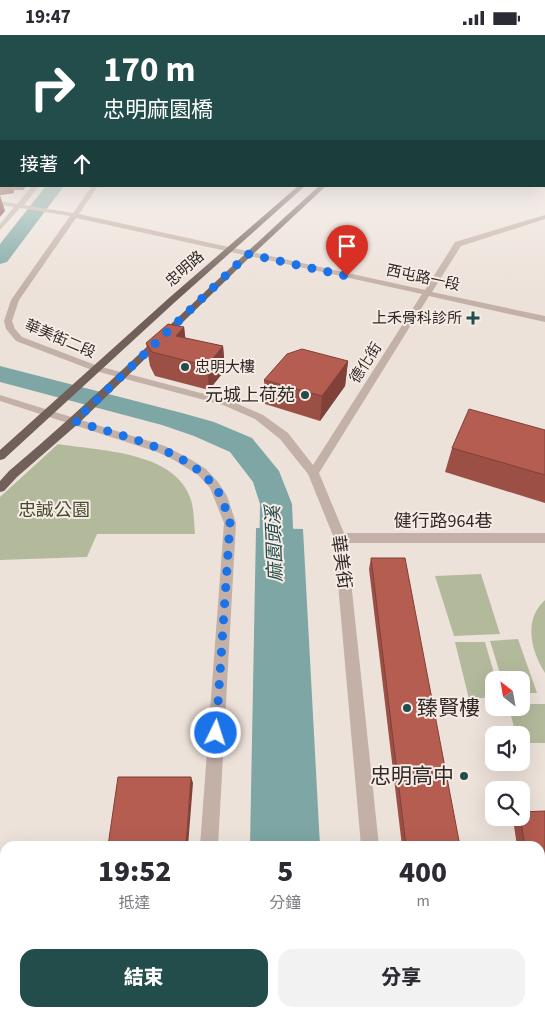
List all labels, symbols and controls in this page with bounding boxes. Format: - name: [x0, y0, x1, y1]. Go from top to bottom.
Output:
- text: 19:47: [25, 4, 71, 31]
- text: 170 m: [103, 45, 195, 95]
- icon: right: [20, 55, 85, 120]
- text: 忠明麻園橋: [103, 94, 213, 126]
- icon: ahead: [68, 150, 96, 178]
- text: 接著: [20, 152, 58, 179]
- pin: [326, 225, 368, 276]
- icon: arrive: [333, 232, 361, 260]
- street label: 忠明路: [161, 246, 209, 292]
- street label: 西屯路一段: [384, 260, 462, 296]
- place label: 上禾骨科診所: [372, 308, 462, 329]
- marker: 上禾骨科診所: [466, 311, 480, 325]
- street label: 華美街二段: [21, 315, 99, 363]
- street label: 德化街: [345, 338, 387, 388]
- place label: 忠明大樓: [195, 357, 255, 378]
- marker: 忠明大樓: [179, 361, 191, 373]
- place label: 元城上荷苑: [205, 383, 295, 408]
- marker: 元城上荷苑: [299, 389, 311, 401]
- park label: 忠誠公園: [18, 498, 90, 523]
- water label: 麻園頭溪: [260, 503, 290, 582]
- street label: 健行路964巷: [394, 509, 492, 534]
- street label: 華美街: [325, 534, 357, 590]
- north arrow: [485, 671, 530, 716]
- map controls: [485, 671, 530, 826]
- place label: 臻賢樓: [417, 693, 480, 723]
- marker: 臻賢樓: [401, 702, 413, 714]
- position arrow: [189, 706, 241, 758]
- button: sound: [485, 726, 530, 771]
- place label: 忠明高中: [370, 761, 454, 791]
- marker: 忠明高中: [458, 770, 470, 782]
- button: search: [485, 781, 530, 826]
- text: 19:52: [98, 850, 171, 893]
- text: 5: [277, 850, 293, 893]
- text: 400: [399, 851, 447, 894]
- text: m: [416, 890, 430, 912]
- text: 抵達: [119, 892, 151, 914]
- text: 分鐘: [269, 892, 301, 914]
- button: 結束: [20, 949, 268, 1007]
- button: 分享: [278, 949, 525, 1007]

